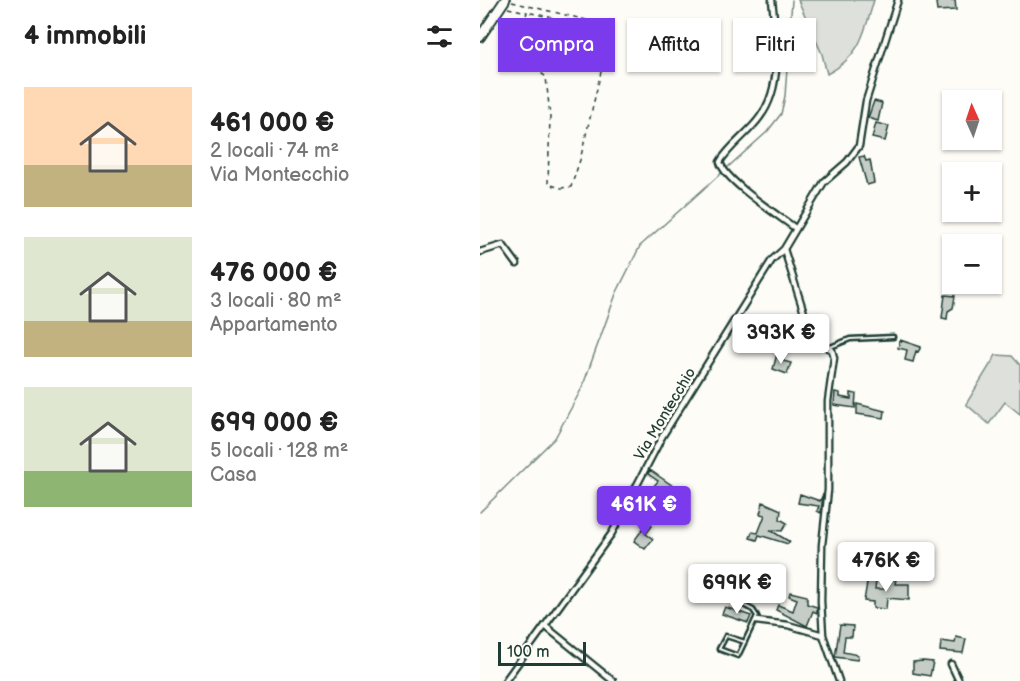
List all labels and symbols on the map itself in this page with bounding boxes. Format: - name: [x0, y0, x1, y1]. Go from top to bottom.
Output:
- north arrow: [942, 90, 1002, 150]
- pin: 393K €: [732, 314, 830, 365]
- street label: Via Montecchio: [630, 364, 700, 464]
- pin: 461K €: [595, 486, 693, 537]
- pin: 476K €: [837, 542, 935, 593]
- pin: 699K €: [688, 564, 786, 615]
- scale bar: [498, 639, 586, 666]

